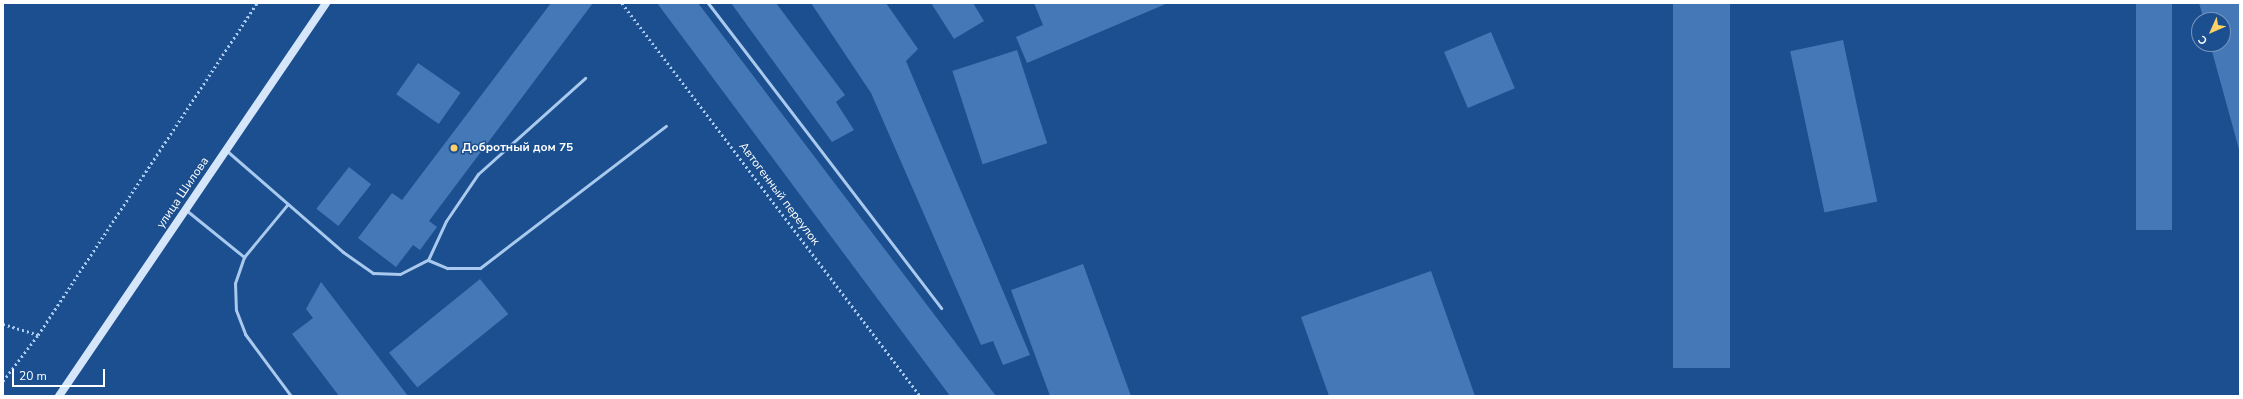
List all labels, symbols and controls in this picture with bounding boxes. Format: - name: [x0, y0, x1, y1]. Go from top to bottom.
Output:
- north arrow: [2191, 12, 2231, 52]
- text: С: [2195, 32, 2211, 48]
- street label: Автогенный переулок: [736, 140, 822, 248]
- place label: Добротный дом 75: [462, 141, 573, 155]
- marker: Добротный дом 75: [449, 143, 459, 153]
- street label: улица Шилова: [154, 155, 212, 231]
- scale bar: [14, 361, 107, 387]
- text: 20 m: [19, 368, 47, 384]

